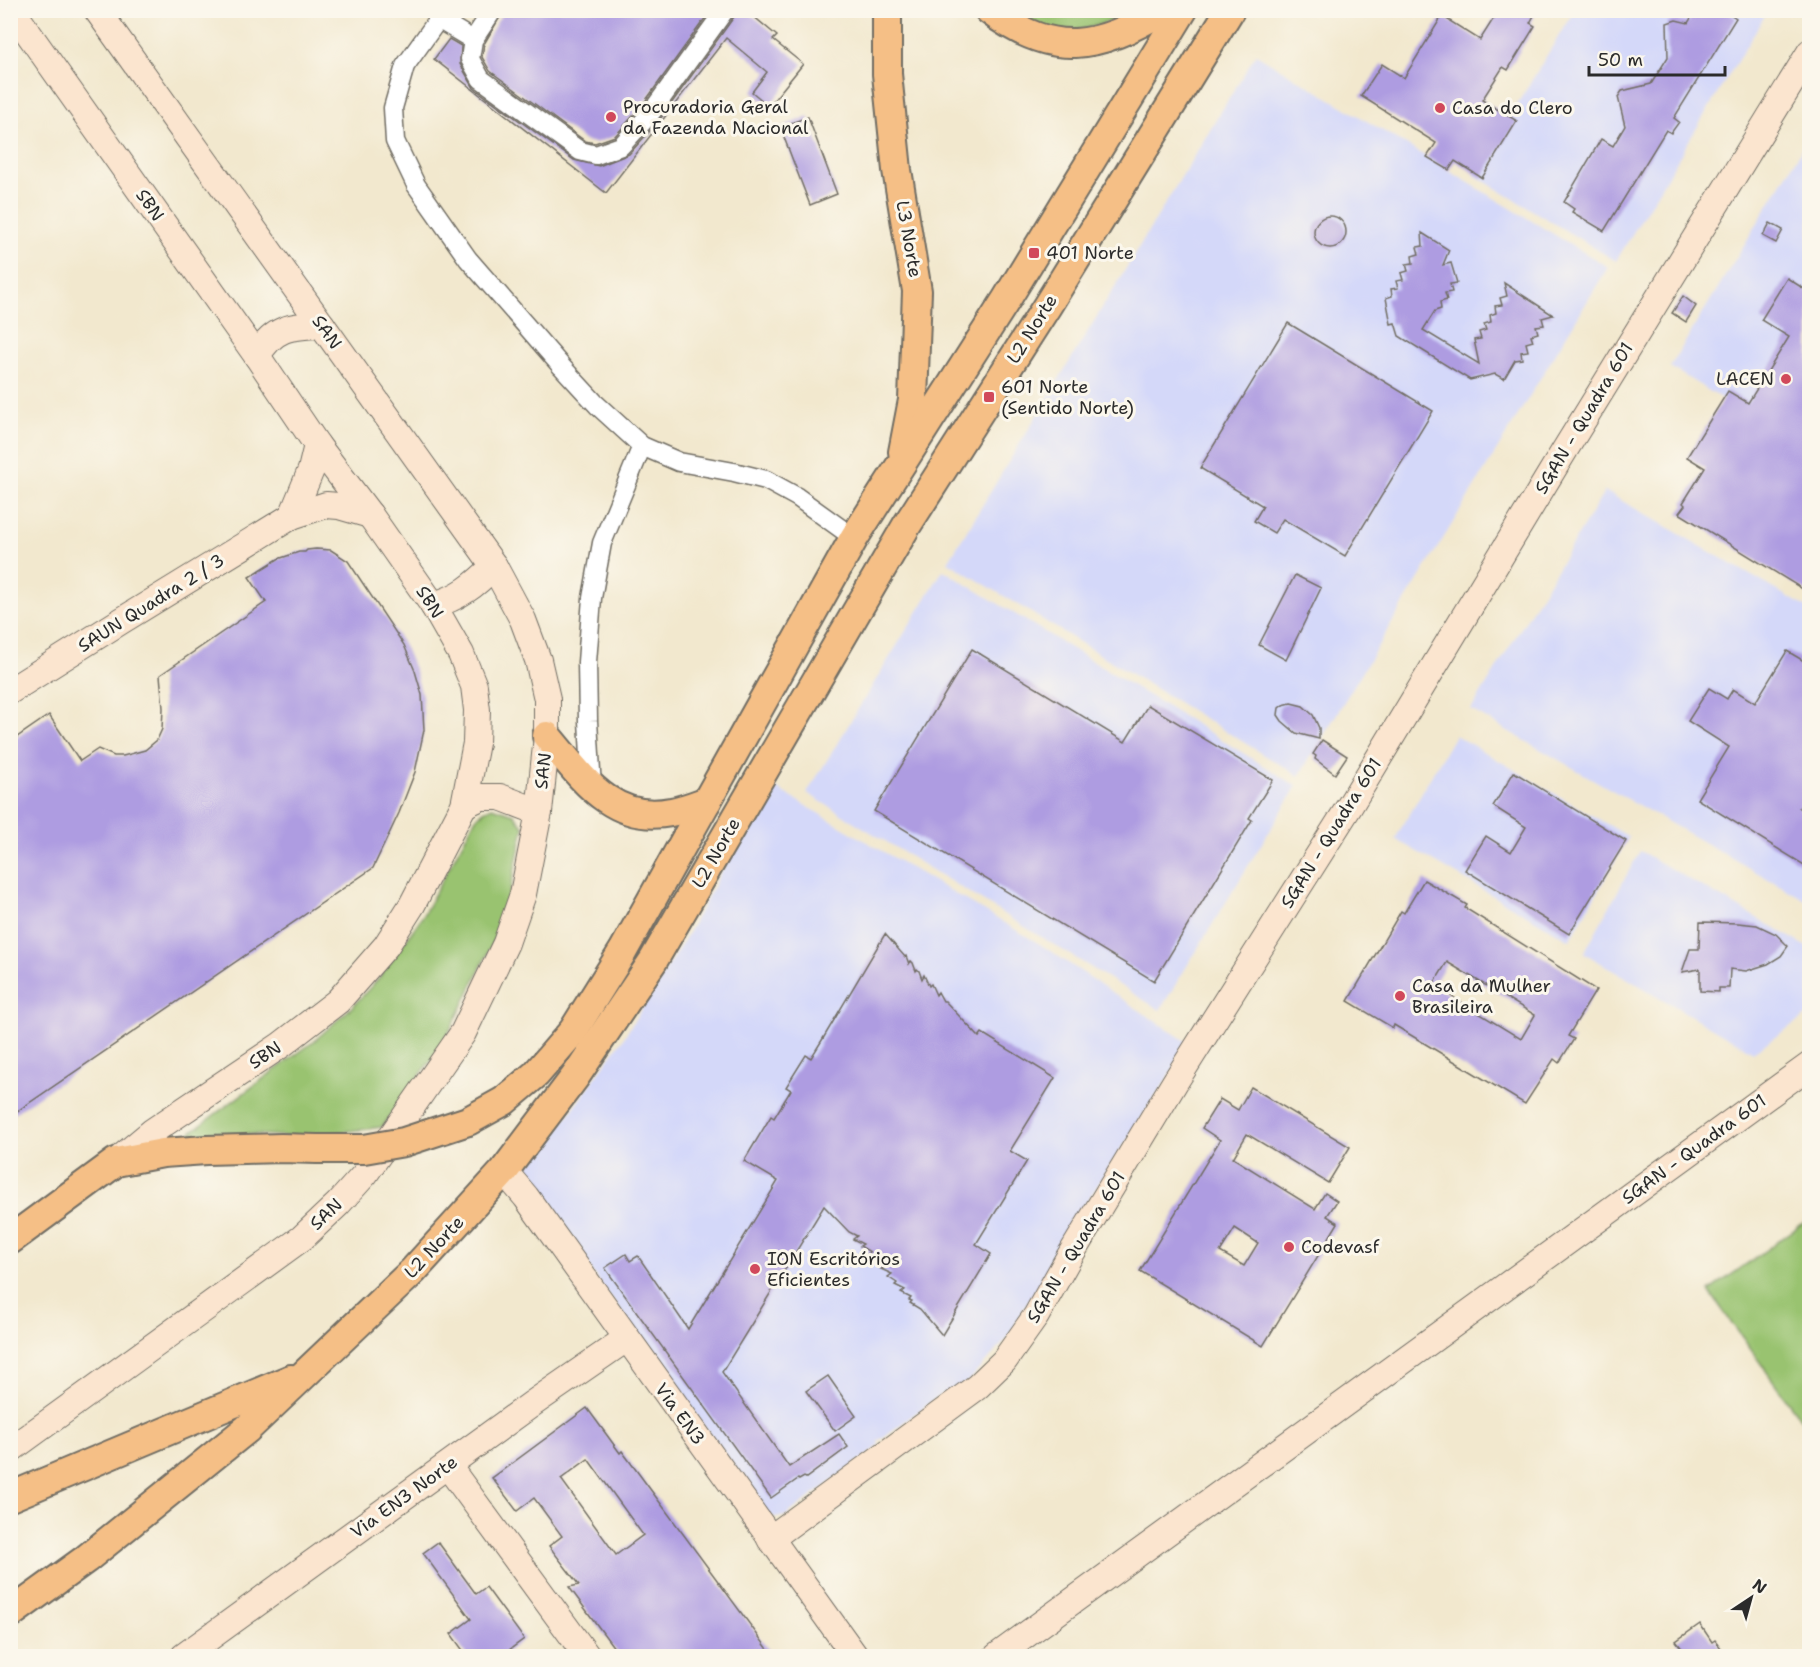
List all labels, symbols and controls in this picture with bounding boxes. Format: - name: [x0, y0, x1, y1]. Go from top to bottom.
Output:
- scale bar: [1589, 39, 1726, 77]
- text: 50 m: [1598, 48, 1643, 72]
- place label: Procuradoria Geral da Fazenda Nacional: [623, 95, 809, 140]
- place label: Casa do Clero: [1452, 96, 1573, 120]
- marker: Casa do Clero: [1433, 101, 1447, 115]
- marker: Procuradoria Geral da Fazenda Nacional: [604, 110, 618, 124]
- street label: SBN: [130, 184, 170, 226]
- street label: L3 Norte: [890, 199, 928, 279]
- place label: 401 Norte: [1046, 241, 1134, 265]
- marker: 401 Norte: [1027, 246, 1041, 260]
- street label: L2 Norte: [1001, 290, 1063, 368]
- street label: SAN: [307, 310, 347, 354]
- street label: SGAN - Quadra 601: [1529, 338, 1639, 498]
- place label: LACEN: [1716, 367, 1774, 391]
- marker: LACEN: [1779, 372, 1793, 386]
- place label: 601 Norte (Sentido Norte): [1001, 375, 1134, 420]
- marker: 601 Norte (Sentido Norte): [982, 390, 996, 404]
- street label: SAUN Quadra 2 / 3: [73, 548, 229, 658]
- street label: SBN: [411, 581, 449, 623]
- street label: SAN: [529, 752, 557, 790]
- street label: SGAN - Quadra 601: [1275, 753, 1387, 913]
- street label: L2 Norte: [686, 813, 746, 893]
- place label: Casa da Mulher Brasileira: [1412, 974, 1551, 1019]
- marker: Casa da Mulher Brasileira: [1393, 989, 1407, 1003]
- street label: SBN: [244, 1035, 286, 1075]
- street label: SGAN - Quadra 601: [1617, 1088, 1771, 1210]
- street label: SGAN - Quadra 601: [1021, 1167, 1131, 1327]
- street label: SAN: [305, 1193, 347, 1235]
- street label: L2 Norte: [399, 1210, 469, 1284]
- place label: Codevasf: [1301, 1235, 1380, 1259]
- marker: Codevasf: [1282, 1240, 1296, 1254]
- place label: ION Escritórios Eficientes: [767, 1247, 900, 1292]
- marker: ION Escritórios Eficientes: [748, 1262, 762, 1276]
- street label: Via EN3: [649, 1378, 711, 1450]
- street label: Via EN3 Norte: [346, 1450, 462, 1544]
- north arrow: [1721, 1568, 1781, 1628]
- text: N: [1748, 1574, 1771, 1598]

